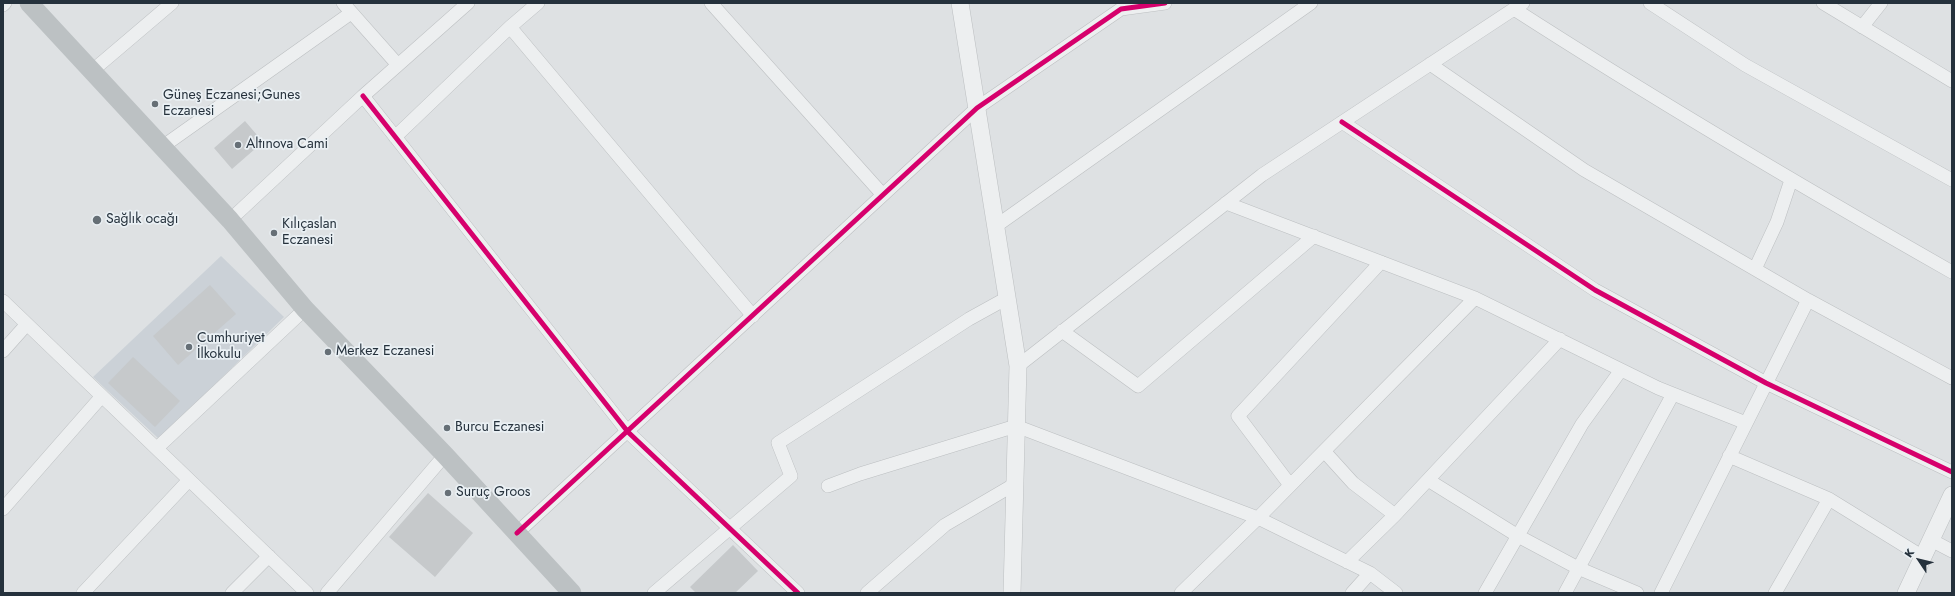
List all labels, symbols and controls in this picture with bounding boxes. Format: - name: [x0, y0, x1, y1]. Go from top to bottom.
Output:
- place label: Güneş Eczanesi;Gunes Eczanesi: [163, 88, 300, 120]
- marker: Güneş Eczanesi;Gunes Eczanesi: [150, 99, 160, 109]
- place label: Altınova Cami: [246, 137, 328, 153]
- marker: Altınova Cami: [233, 140, 243, 150]
- place label: Sağlık ocağı: [106, 212, 178, 228]
- marker: Sağlık ocağı: [91, 214, 103, 226]
- place label: Kılıçaslan Eczanesi: [282, 217, 337, 250]
- marker: Kılıçaslan Eczanesi: [269, 228, 279, 238]
- place label: Cumhuriyet İlkokulu: [197, 331, 265, 364]
- marker: Cumhuriyet İlkokulu: [184, 342, 194, 352]
- place label: Merkez Eczanesi: [336, 344, 434, 360]
- marker: Merkez Eczanesi: [323, 347, 333, 357]
- place label: Burcu Eczanesi: [455, 420, 544, 436]
- marker: Burcu Eczanesi: [442, 423, 452, 433]
- place label: Suruç Groos: [456, 485, 530, 501]
- marker: Suruç Groos: [443, 488, 453, 498]
- north arrow: [1899, 540, 1939, 580]
- text: K: [1900, 545, 1918, 561]

